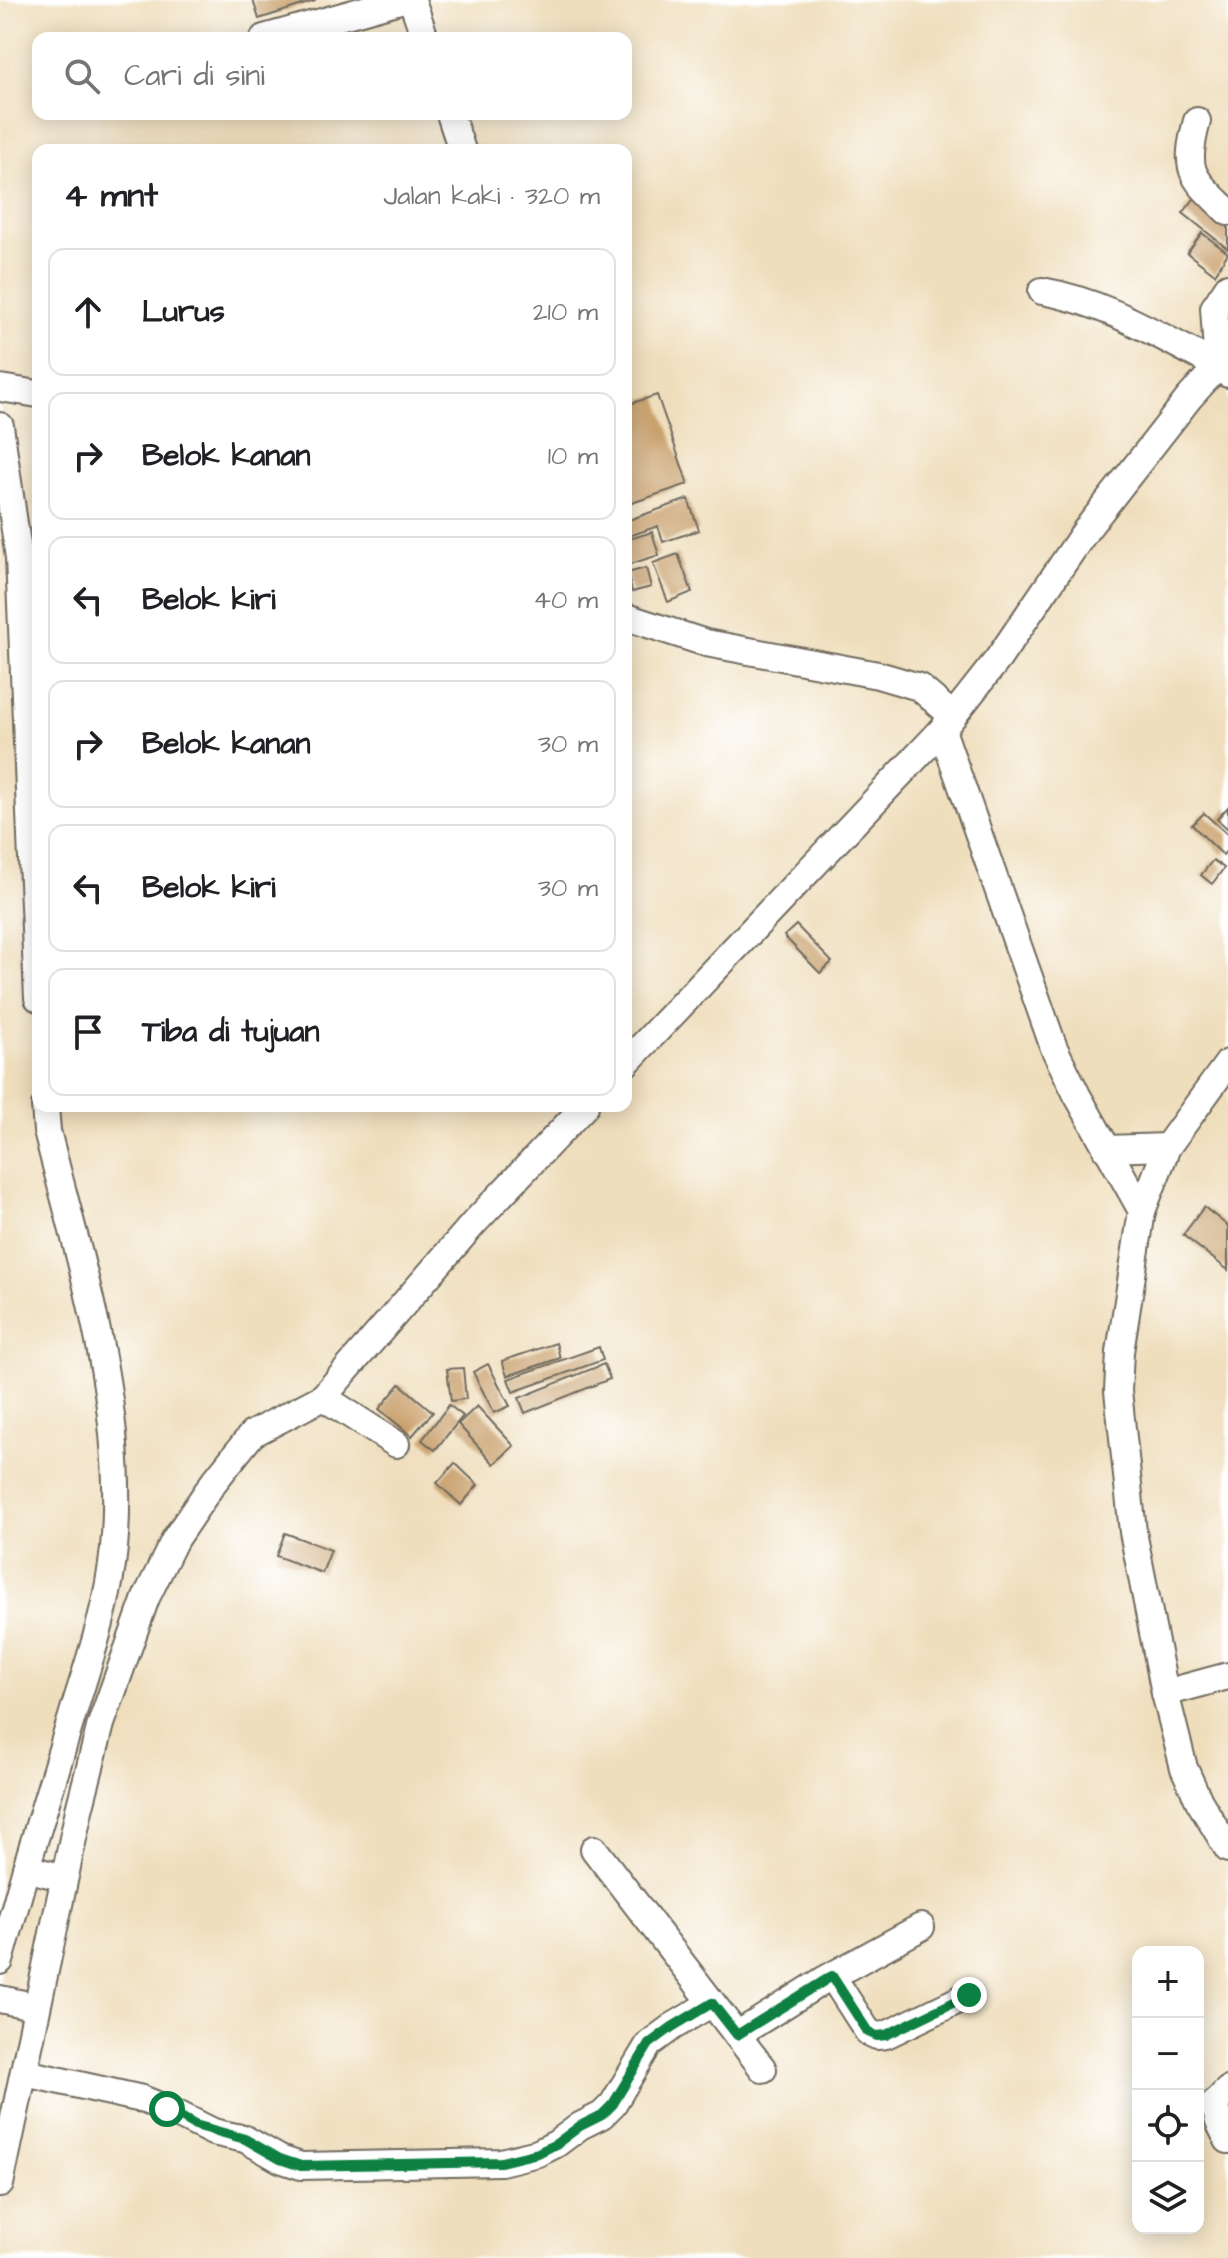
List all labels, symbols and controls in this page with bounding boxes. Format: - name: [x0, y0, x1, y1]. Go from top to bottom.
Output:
- search box: [32, 32, 632, 120]
- icon: search: [60, 54, 104, 98]
- text: Cari di sini: [124, 55, 265, 97]
- text: 4 mnt: [64, 172, 158, 220]
- text: Jalan kaki · 320 m: [384, 178, 600, 214]
- icon: ahead: [66, 290, 110, 334]
- text: Lurus: [142, 291, 225, 333]
- text: 210 m: [533, 294, 598, 330]
- icon: right: [66, 434, 110, 478]
- text: Belok kanan: [142, 435, 311, 477]
- text: 10 m: [548, 438, 598, 474]
- icon: left: [66, 578, 110, 622]
- text: Belok kiri: [142, 579, 276, 621]
- text: 40 m: [533, 582, 598, 618]
- icon: right: [66, 722, 110, 766]
- text: Belok kanan: [142, 723, 311, 765]
- text: 30 m: [538, 726, 598, 762]
- icon: left: [66, 866, 110, 910]
- text: Belok kiri: [142, 867, 276, 909]
- text: 30 m: [538, 870, 598, 906]
- icon: arrive: [66, 1010, 110, 1054]
- text: Tiba di tujuan: [142, 1011, 319, 1053]
- map controls: [1132, 1946, 1204, 2234]
- button: +: [1132, 1946, 1204, 2018]
- route end: [951, 1977, 987, 2013]
- button: −: [1132, 2018, 1204, 2090]
- button: locate: [1132, 2090, 1204, 2162]
- route start: [149, 2091, 185, 2127]
- button: layers: [1132, 2162, 1204, 2234]

